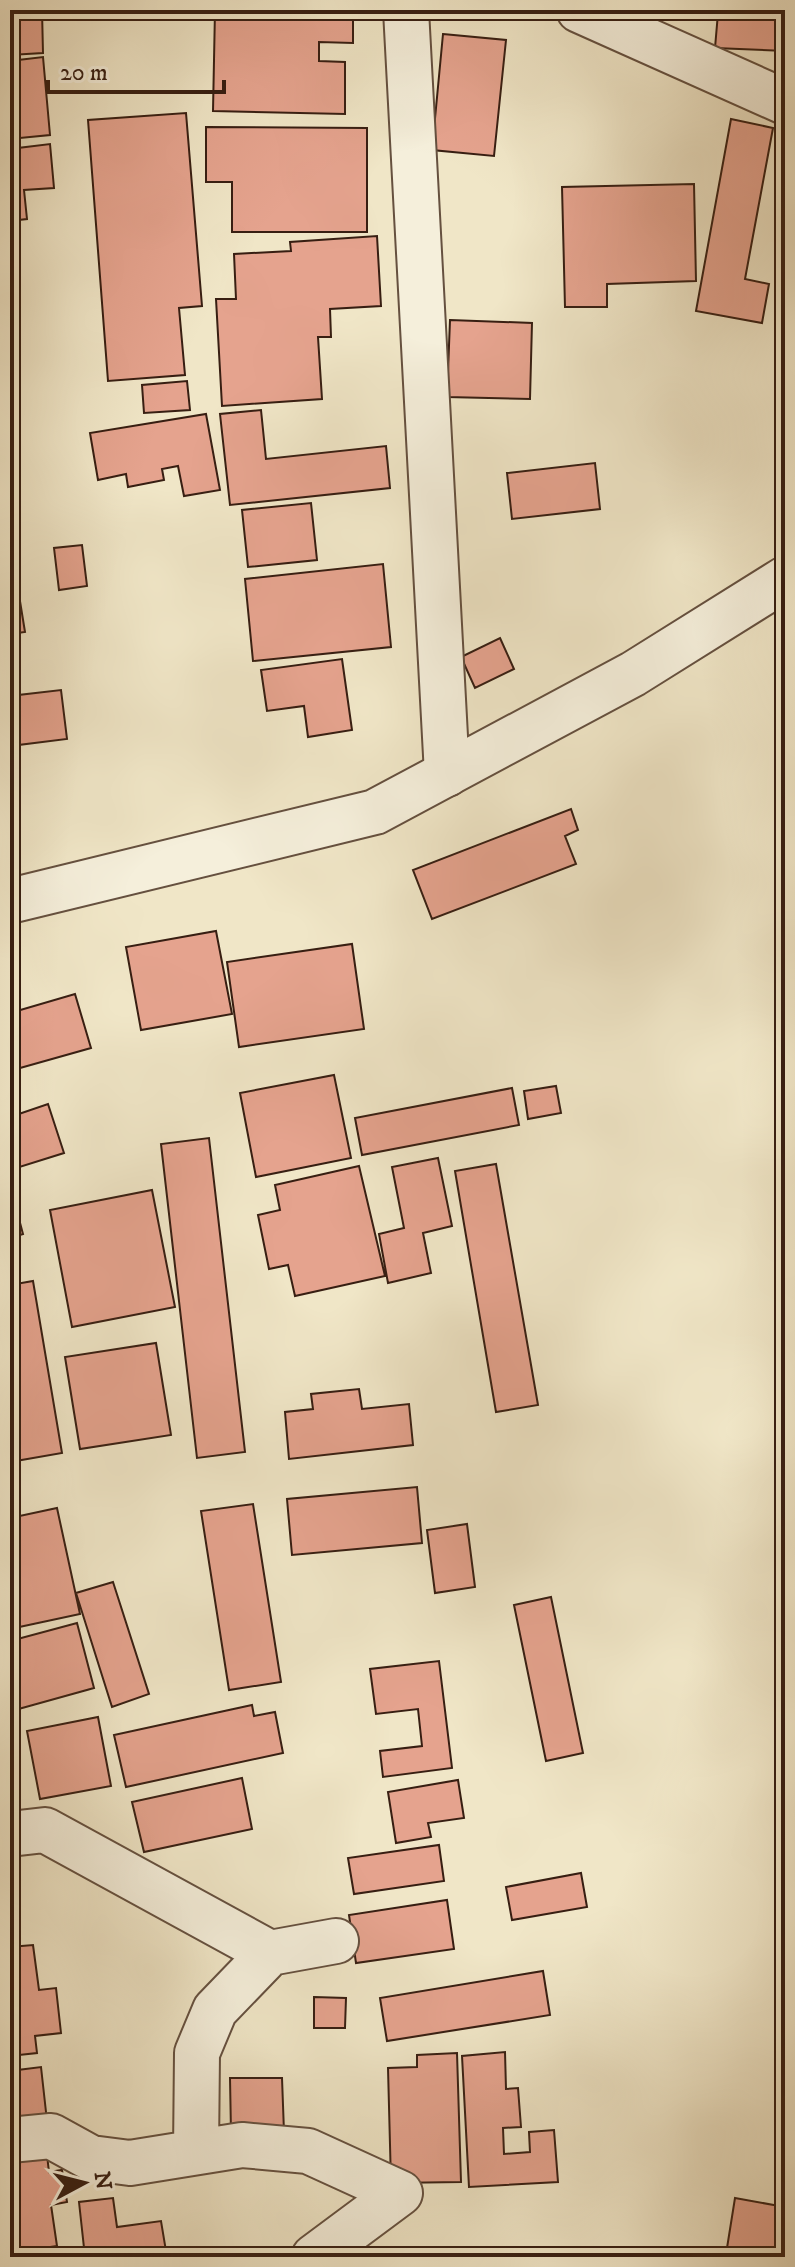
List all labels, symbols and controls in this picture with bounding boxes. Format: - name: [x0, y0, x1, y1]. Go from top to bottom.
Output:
- scale bar: [48, 44, 224, 94]
- text: 20 m: [60, 58, 108, 88]
- north arrow: [44, 2143, 124, 2223]
- text: N: [88, 2170, 117, 2191]

